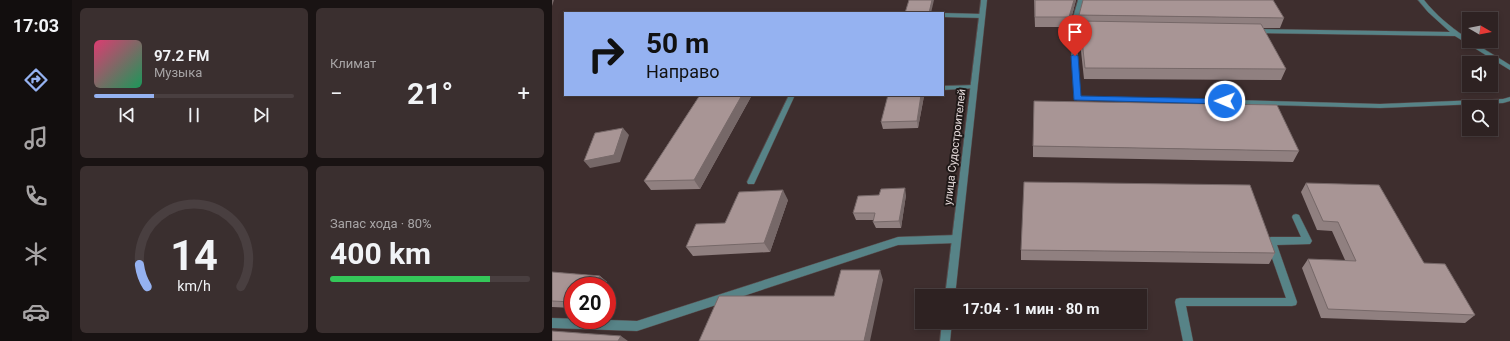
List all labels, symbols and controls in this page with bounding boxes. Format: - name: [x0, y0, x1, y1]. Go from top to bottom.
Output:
- north arrow: [1462, 12, 1498, 48]
- map controls: [1462, 12, 1498, 136]
- text: 17:03: [13, 15, 59, 36]
- pin: [1058, 15, 1092, 56]
- icon: arrive: [1064, 21, 1086, 43]
- text: 50 m: [646, 27, 709, 60]
- icon: right: [580, 28, 632, 80]
- text: 97.2 FM: [154, 47, 209, 65]
- text: Климат: [330, 56, 376, 71]
- button: sound: [1462, 56, 1498, 92]
- text: Направо: [646, 61, 719, 82]
- text: Музыка: [154, 65, 202, 80]
- icon: directions: [22, 66, 50, 94]
- text: 21°: [407, 76, 453, 111]
- position arrow: [1204, 80, 1246, 122]
- text: −: [330, 81, 343, 106]
- text: +: [518, 81, 530, 106]
- street label: улица Судостроителей: [941, 88, 969, 206]
- button: search: [1462, 100, 1498, 136]
- icon: previous: [116, 104, 138, 126]
- icon: pause: [183, 104, 205, 126]
- icon: next: [250, 104, 272, 126]
- icon: music: [22, 124, 50, 152]
- icon: phone: [22, 182, 50, 210]
- text: Запас хода · 80%: [330, 216, 432, 231]
- text: 14: [170, 231, 218, 280]
- text: 400 km: [330, 236, 431, 271]
- icon: climate: [22, 240, 50, 268]
- speed limit sign: 20: [564, 277, 616, 329]
- text: km/h: [177, 278, 211, 294]
- icon: car: [22, 298, 50, 326]
- text: 17:04 · 1 мин · 80 m: [962, 300, 1100, 318]

